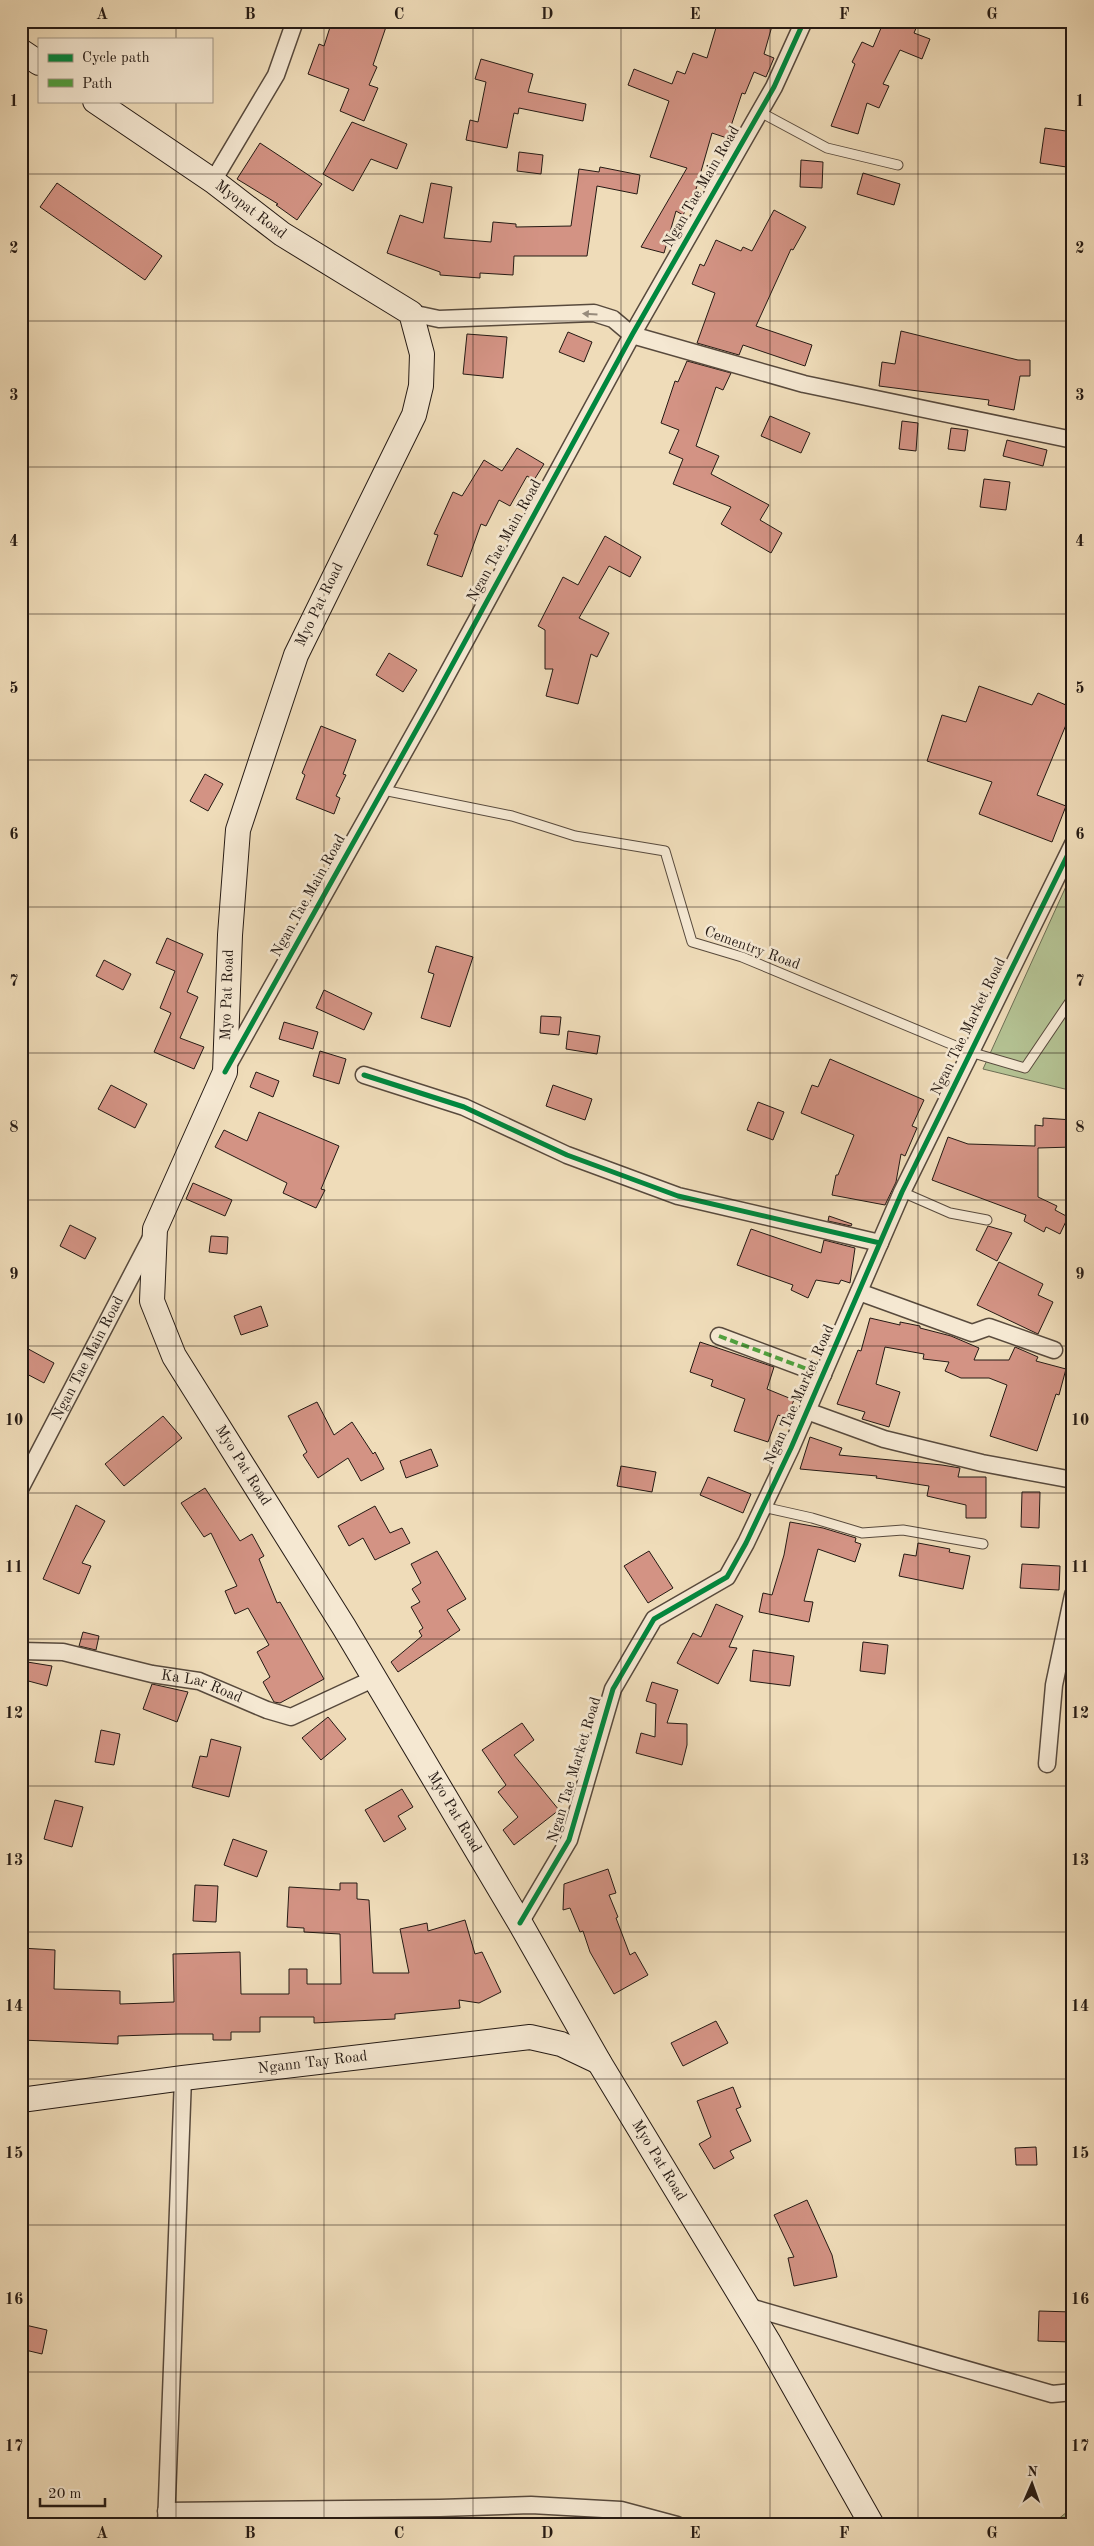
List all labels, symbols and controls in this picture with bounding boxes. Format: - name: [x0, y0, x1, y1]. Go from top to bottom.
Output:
- text: A: [96, 7, 108, 23]
- text: B: [244, 7, 256, 23]
- text: C: [394, 7, 404, 23]
- text: D: [541, 7, 553, 23]
- text: E: [689, 7, 701, 23]
- text: F: [839, 7, 850, 23]
- text: G: [986, 7, 998, 23]
- legend: [38, 38, 212, 102]
- text: Cycle path: [82, 51, 150, 66]
- text: Path: [82, 77, 112, 92]
- text: 1: [9, 94, 19, 110]
- text: 1: [1075, 94, 1085, 110]
- street label: Ngan Tae Main Road: [661, 124, 743, 250]
- street label: Myopat Road: [212, 178, 289, 242]
- text: 2: [9, 241, 19, 257]
- text: 2: [1075, 241, 1085, 257]
- one-way arrow: [581, 309, 597, 317]
- text: 3: [9, 388, 19, 404]
- text: 3: [1075, 388, 1085, 404]
- street label: Ngan Tae Main Road: [465, 477, 545, 605]
- text: 4: [9, 534, 19, 550]
- text: 4: [1075, 534, 1085, 550]
- street label: Myo Pat Road: [293, 561, 347, 649]
- text: 5: [9, 681, 19, 697]
- text: 5: [1075, 681, 1085, 697]
- text: 6: [9, 827, 19, 843]
- text: 6: [1075, 827, 1085, 843]
- street label: Ngan Tae Main Road: [269, 832, 349, 960]
- street label: Cementry Road: [702, 925, 802, 973]
- street label: Myo Pat Road: [219, 949, 237, 1041]
- street label: Ngan Tae Market Road: [929, 955, 1009, 1098]
- text: 7: [9, 974, 19, 990]
- text: 7: [1075, 974, 1085, 990]
- text: 8: [9, 1120, 19, 1136]
- text: 8: [1075, 1120, 1085, 1136]
- text: 9: [9, 1267, 19, 1283]
- text: 9: [1075, 1267, 1085, 1283]
- street label: Ngan Tae Main Road: [50, 1294, 127, 1423]
- street label: Ngan Tae Market Road: [762, 1323, 838, 1467]
- text: 10: [5, 1413, 23, 1429]
- text: 10: [1071, 1413, 1089, 1429]
- street label: Myo Pat Road: [212, 1423, 274, 1508]
- text: 11: [5, 1560, 23, 1576]
- text: 11: [1071, 1560, 1089, 1576]
- street label: Ka Lar Road: [160, 1668, 244, 1706]
- street label: Ngan Tae Market Road: [546, 1695, 604, 1845]
- text: 12: [5, 1706, 23, 1722]
- text: 12: [1071, 1706, 1089, 1722]
- street label: Myo Pat Road: [424, 1769, 484, 1856]
- text: 13: [5, 1853, 23, 1869]
- text: 13: [1071, 1853, 1089, 1869]
- text: 14: [5, 1999, 23, 2015]
- text: 14: [1071, 1999, 1089, 2015]
- street label: Ngann Tay Road: [257, 2049, 368, 2077]
- street label: Myo Pat Road: [629, 2118, 689, 2204]
- text: 15: [5, 2146, 23, 2162]
- text: 15: [1071, 2146, 1089, 2162]
- text: 16: [5, 2292, 23, 2308]
- text: 16: [1071, 2292, 1089, 2308]
- text: 17: [5, 2439, 23, 2455]
- text: 17: [1071, 2439, 1089, 2455]
- north arrow: [1006, 2458, 1056, 2508]
- text: N: [1027, 2465, 1038, 2479]
- scale bar: [40, 2476, 105, 2508]
- text: 20 m: [48, 2487, 82, 2502]
- text: A: [96, 2526, 108, 2542]
- text: B: [244, 2526, 256, 2542]
- text: C: [394, 2526, 404, 2542]
- text: D: [541, 2526, 553, 2542]
- text: E: [689, 2526, 701, 2542]
- text: F: [839, 2526, 850, 2542]
- text: G: [986, 2526, 998, 2542]

